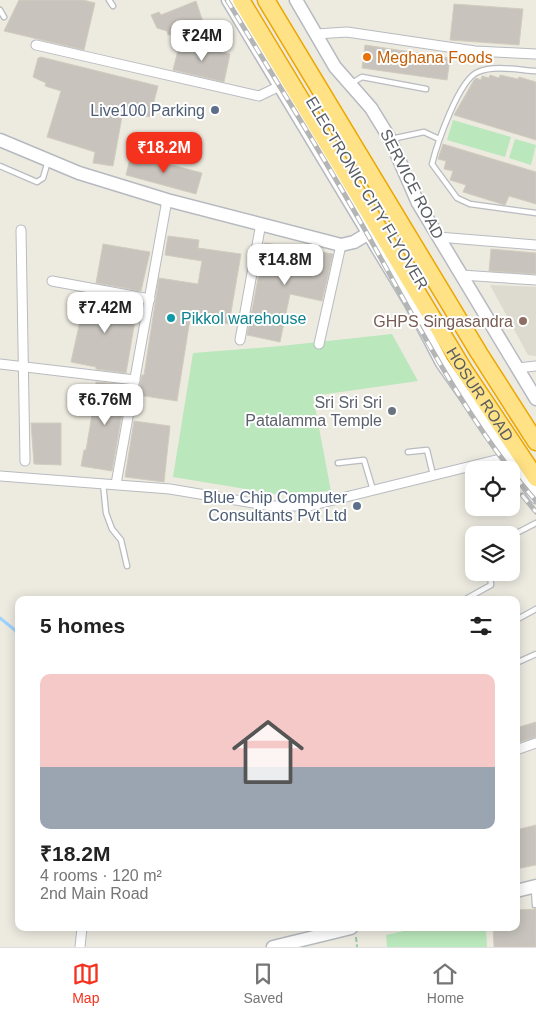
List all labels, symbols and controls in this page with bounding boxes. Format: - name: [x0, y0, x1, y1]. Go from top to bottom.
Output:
- pin: ₹24M: [172, 20, 232, 62]
- text: ₹24M: [182, 27, 222, 44]
- place label: Meghana Foods: [377, 49, 493, 66]
- marker: Meghana Foods: [361, 51, 373, 63]
- street label: ELECTRONIC CITY FLYOVER: [303, 94, 431, 292]
- place label: Live100 Parking: [90, 102, 205, 119]
- marker: Live100 Parking: [209, 104, 221, 116]
- street label: SERVICE ROAD: [377, 126, 447, 242]
- pin: ₹18.2M: [123, 132, 205, 174]
- text: ₹18.2M: [137, 139, 191, 156]
- pin: ₹14.8M: [244, 244, 326, 286]
- text: ₹14.8M: [258, 251, 312, 268]
- pin: ₹7.42M: [64, 292, 146, 334]
- text: ₹7.42M: [78, 299, 132, 316]
- place label: Pikkol warehouse: [181, 310, 307, 327]
- marker: Pikkol warehouse: [165, 312, 177, 324]
- place label: GHPS Singasandra: [373, 313, 513, 330]
- marker: GHPS Singasandra: [517, 315, 529, 327]
- street label: HOSUR ROAD: [444, 344, 517, 444]
- pin: ₹6.76M: [64, 384, 146, 426]
- text: ₹6.76M: [78, 391, 132, 408]
- place label: Sri Sri Sri Patalamma Temple: [245, 394, 382, 429]
- marker: Sri Sri Sri Patalamma Temple: [386, 405, 398, 417]
- map controls: [465, 461, 520, 581]
- button: locate: [465, 461, 520, 516]
- place label: Blue Chip Computer Consultants Pvt Ltd: [203, 489, 348, 524]
- marker: Blue Chip Computer Consultants Pvt Ltd: [351, 500, 363, 512]
- button: layers: [465, 526, 520, 581]
- icon: filters: [467, 612, 495, 640]
- text: 5 homes: [40, 614, 125, 637]
- icon: home: [223, 707, 313, 797]
- text: ₹18.2M: [40, 842, 110, 865]
- text: 4 rooms · 120 m²: [40, 867, 162, 884]
- text: 2nd Main Road: [40, 885, 149, 902]
- tab: Map: [72, 960, 100, 1006]
- tab: Saved: [243, 960, 283, 1006]
- tab: Home: [427, 960, 464, 1006]

